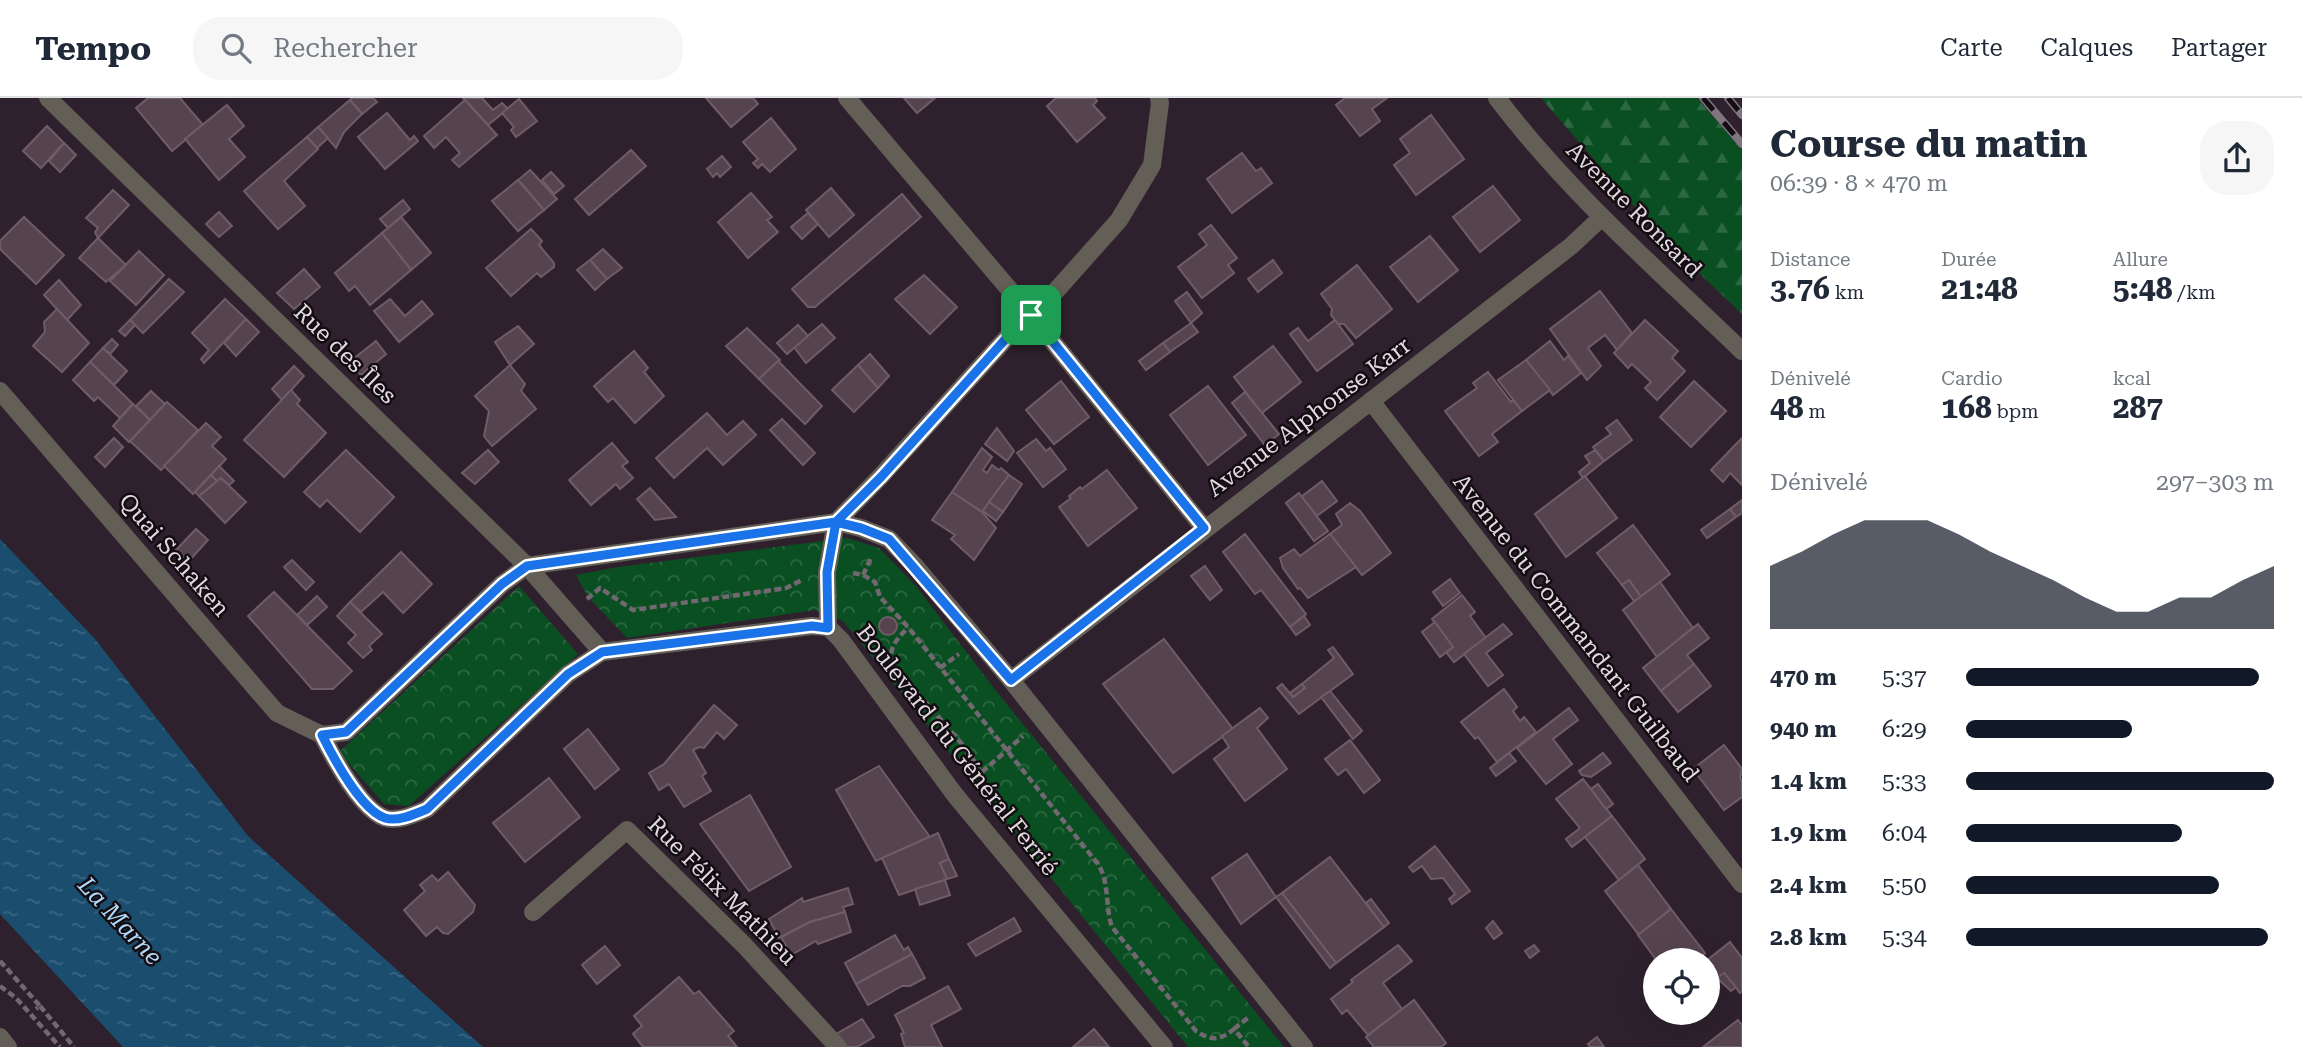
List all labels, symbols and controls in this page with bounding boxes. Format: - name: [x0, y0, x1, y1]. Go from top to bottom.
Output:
- search box: [193, 17, 683, 80]
- text: Tempo: [35, 29, 151, 68]
- icon: search: [217, 29, 255, 67]
- text: Rechercher: [273, 33, 418, 63]
- text: Carte: [1940, 34, 2003, 62]
- text: Calques: [2041, 34, 2133, 62]
- text: Partager: [2171, 34, 2267, 62]
- button: share: [2200, 121, 2274, 195]
- text: Course du matin: [1770, 122, 2088, 166]
- street label: Avenue Ronsard: [1561, 137, 1707, 283]
- text: 06:39 · 8 × 470 m: [1770, 170, 1948, 197]
- text: Distance: [1770, 248, 1850, 271]
- text: Durée: [1941, 248, 1996, 271]
- text: Allure: [2113, 248, 2168, 271]
- text: 3.76: [1770, 271, 1830, 306]
- text: 21:48: [1941, 271, 2018, 306]
- text: 5:48: [2113, 271, 2172, 306]
- text: km: [1830, 281, 1864, 304]
- text: /km: [2172, 281, 2216, 304]
- pin: [1001, 285, 1061, 345]
- icon: arrive: [1012, 296, 1050, 334]
- street label: Rue des Îles: [288, 299, 402, 410]
- street label: Avenue Alphonse Karr: [1202, 332, 1416, 502]
- text: Dénivelé: [1770, 367, 1851, 390]
- text: Cardio: [1941, 367, 2003, 390]
- text: kcal: [2113, 367, 2151, 390]
- text: 48: [1770, 390, 1804, 425]
- text: 168: [1941, 390, 1992, 425]
- text: 287: [2113, 390, 2163, 425]
- text: m: [1804, 400, 1826, 423]
- text: bpm: [1992, 400, 2039, 423]
- street label: Avenue du Commandant Guilbaud: [1447, 469, 1705, 787]
- text: Dénivelé: [1770, 469, 1868, 496]
- text: 297–303 m: [2156, 469, 2274, 496]
- street label: Quai Schaken: [113, 488, 235, 622]
- street label: Boulevard du Général Ferrié: [851, 619, 1063, 881]
- text: 470 m: [1770, 664, 1837, 691]
- text: 5:37: [1882, 664, 1927, 691]
- text: 940 m: [1770, 716, 1837, 743]
- text: 6:29: [1882, 716, 1927, 743]
- text: 1.4 km: [1770, 768, 1847, 795]
- text: 5:33: [1882, 768, 1927, 795]
- street label: Rue Félix Mathieu: [642, 811, 802, 971]
- text: 1.9 km: [1770, 820, 1847, 847]
- text: 6:04: [1882, 820, 1927, 847]
- water label: La Marne: [72, 871, 168, 971]
- text: 2.4 km: [1770, 872, 1847, 899]
- text: 5:50: [1882, 872, 1927, 899]
- text: 2.8 km: [1770, 924, 1847, 951]
- text: 5:34: [1882, 924, 1927, 951]
- map controls: [1643, 948, 1720, 1025]
- button: locate: [1643, 948, 1720, 1025]

